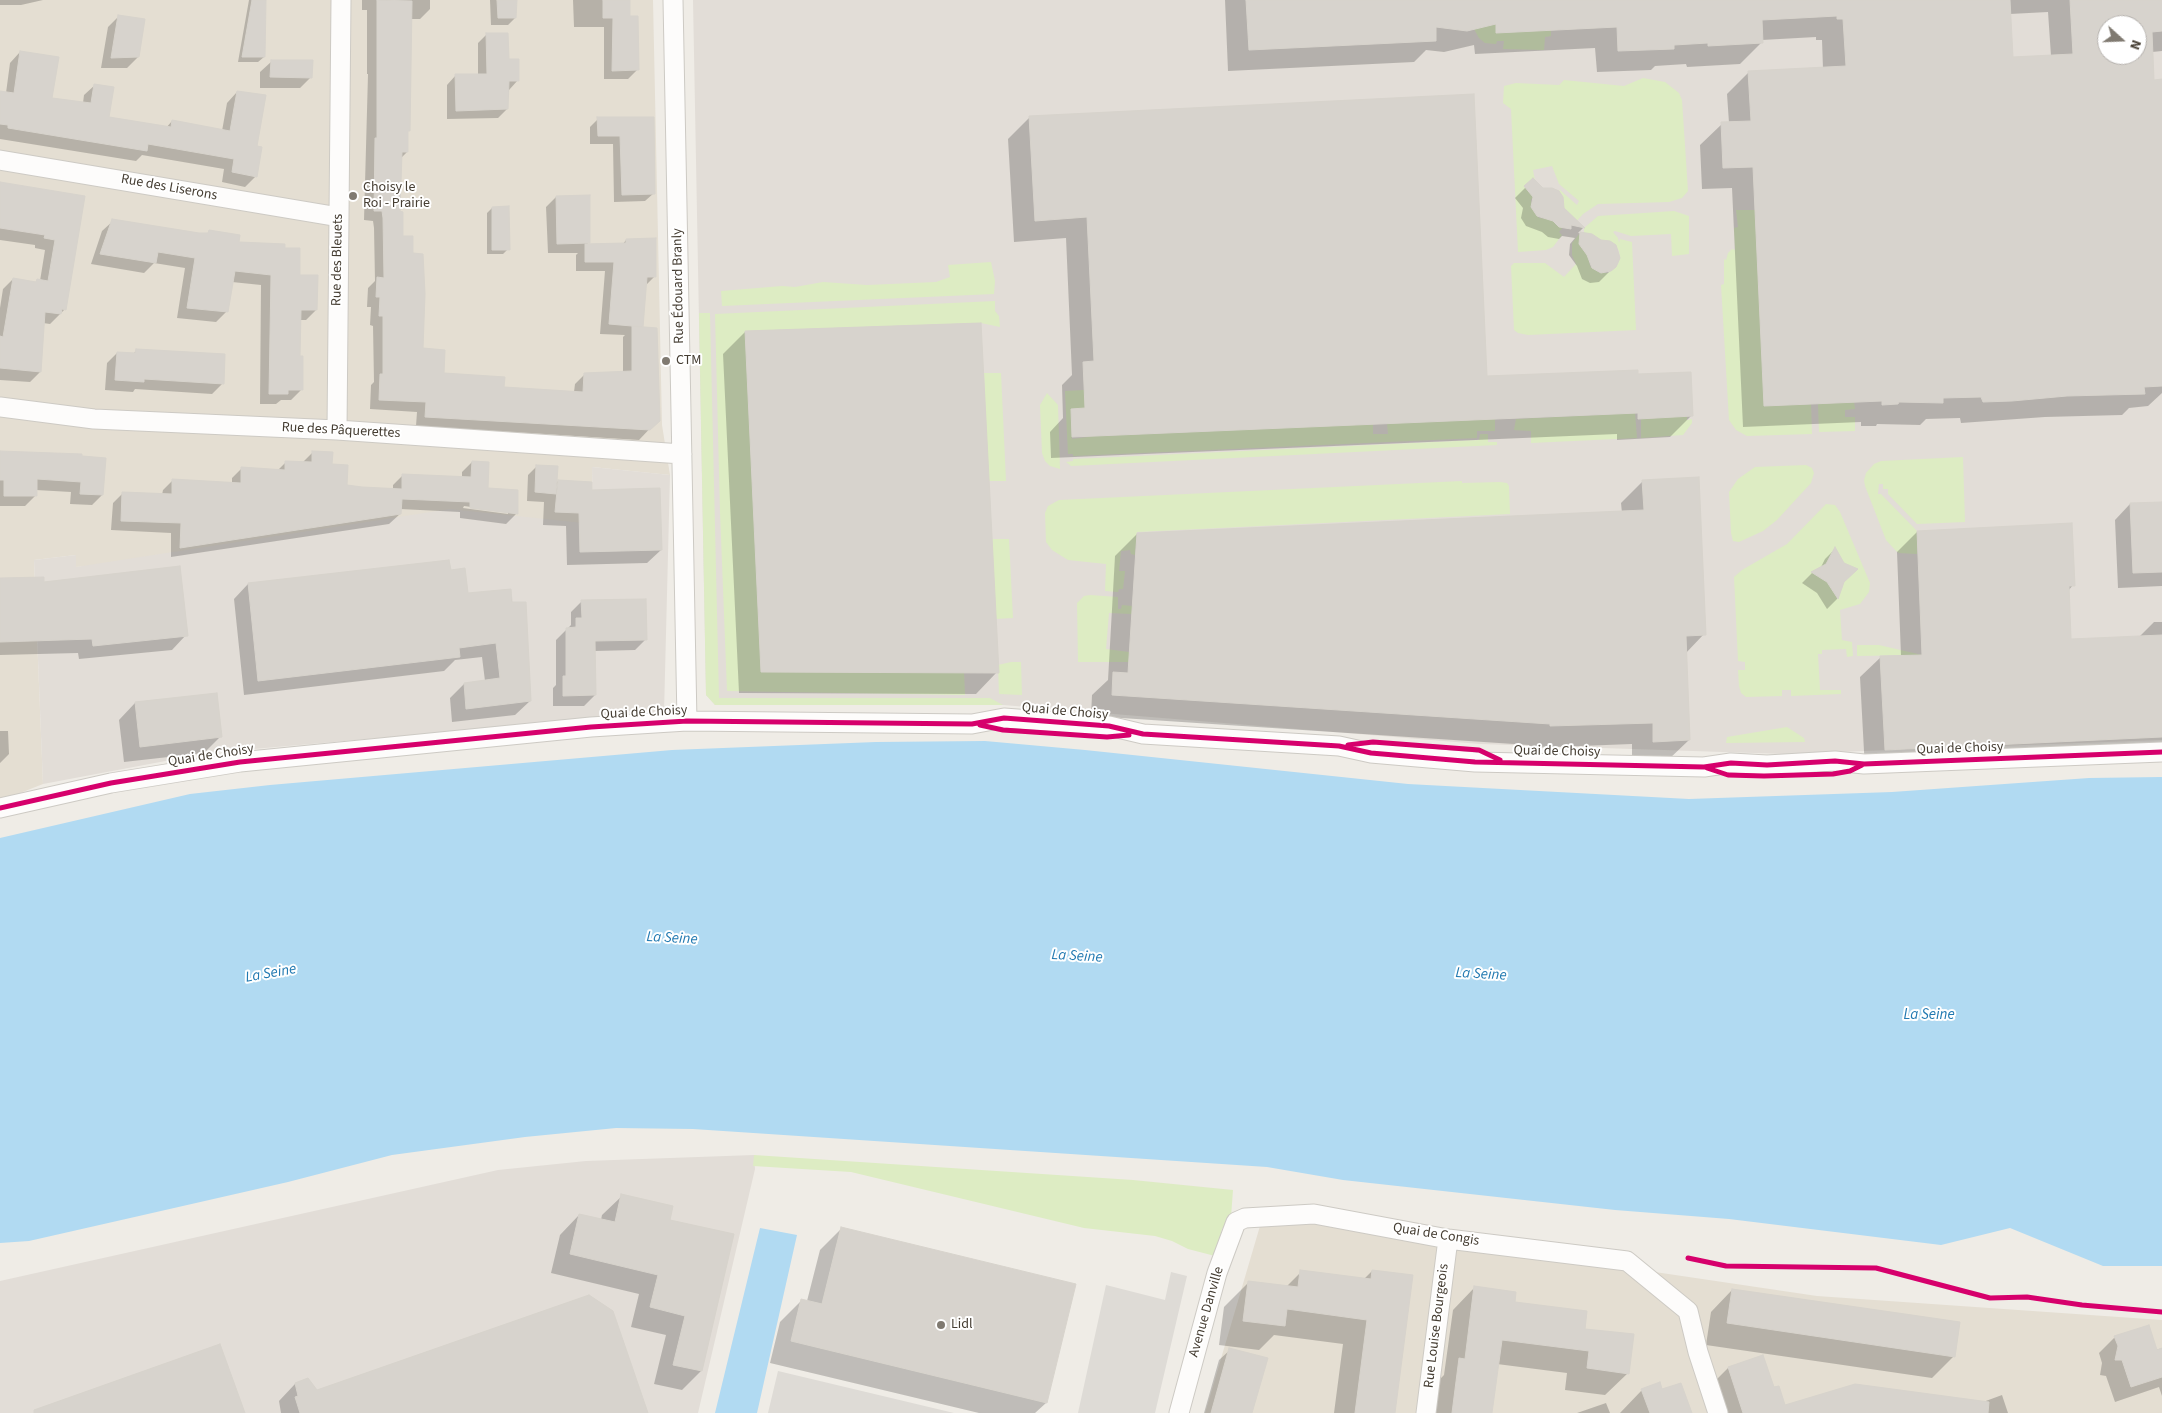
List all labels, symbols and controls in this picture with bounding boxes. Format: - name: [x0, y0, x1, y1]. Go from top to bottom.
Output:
- north arrow: [2097, 15, 2147, 65]
- text: N: [2124, 37, 2146, 53]
- street label: Rue des Liserons: [119, 171, 219, 205]
- place label: Choisy le Roi - Prairie: [363, 180, 430, 212]
- marker: Choisy le Roi - Prairie: [347, 190, 359, 202]
- street label: Rue des Bleuets: [329, 214, 347, 306]
- street label: Rue Édouard Branly: [670, 228, 688, 344]
- place label: CTM: [676, 353, 701, 369]
- marker: CTM: [660, 355, 672, 367]
- street label: Rue des Pâquerettes: [281, 420, 401, 442]
- street label: Quai de Choisy: [1021, 700, 1109, 724]
- street label: Quai de Choisy: [600, 702, 688, 724]
- street label: Quai de Choisy: [1916, 739, 2004, 759]
- street label: Quai de Choisy: [167, 741, 255, 771]
- street label: Quai de Choisy: [1513, 743, 1601, 761]
- water label: La Seine: [646, 929, 698, 949]
- water label: La Seine: [1051, 947, 1103, 967]
- water label: La Seine: [244, 961, 298, 987]
- water label: La Seine: [1455, 965, 1507, 985]
- water label: La Seine: [1903, 1007, 1955, 1025]
- street label: Quai de Congis: [1392, 1220, 1480, 1250]
- street label: Rue Louise Bourgeois: [1421, 1263, 1453, 1389]
- street label: Avenue Danville: [1186, 1265, 1228, 1359]
- place label: Lidl: [951, 1317, 973, 1333]
- marker: Lidl: [935, 1319, 947, 1331]

